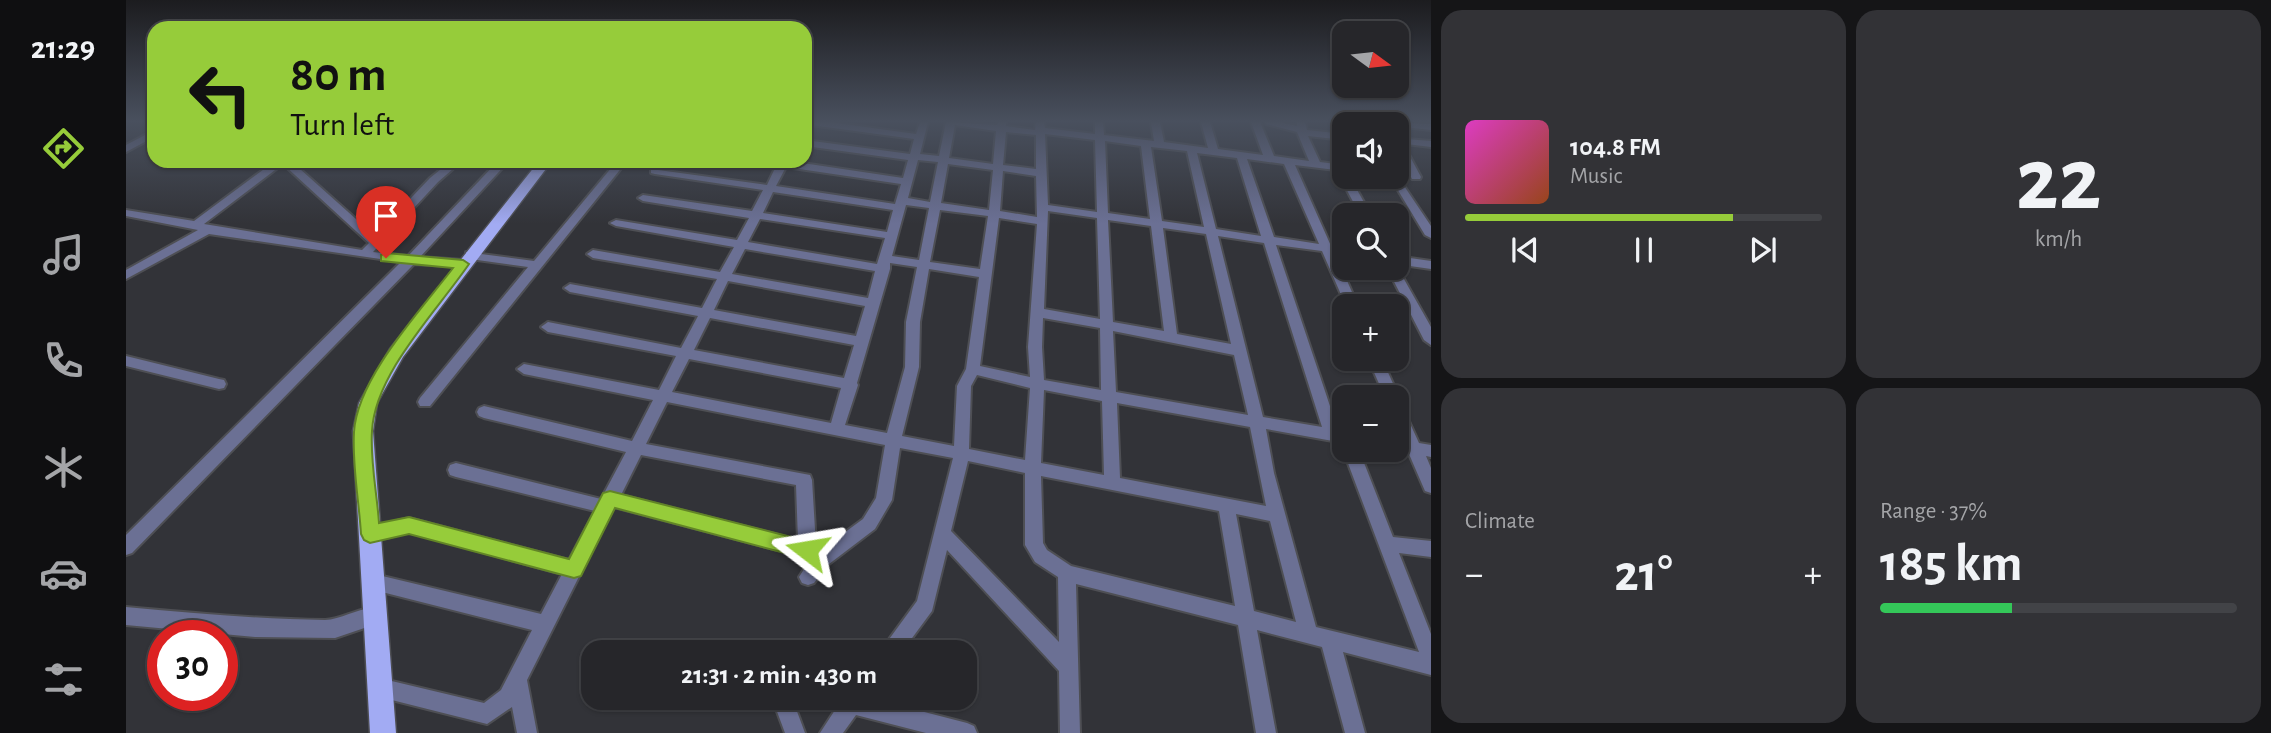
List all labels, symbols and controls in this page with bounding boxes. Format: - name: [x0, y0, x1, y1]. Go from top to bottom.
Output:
- north arrow: [1332, 21, 1409, 98]
- map controls: [1332, 21, 1409, 462]
- text: 21:29: [31, 32, 95, 64]
- icon: left: [175, 49, 266, 140]
- text: 80 m: [290, 51, 387, 100]
- text: Turn left: [290, 109, 394, 141]
- button: sound: [1332, 112, 1409, 189]
- icon: directions: [39, 124, 88, 173]
- text: 104.8 FM: [1570, 134, 1661, 160]
- text: 22: [2016, 135, 2101, 226]
- text: Music: [1570, 165, 1622, 188]
- pin: [356, 186, 416, 258]
- icon: arrive: [367, 197, 405, 235]
- button: search: [1332, 203, 1409, 280]
- text: km/h: [2035, 228, 2082, 251]
- icon: music: [39, 230, 88, 279]
- icon: previous: [1506, 231, 1544, 269]
- icon: pause: [1625, 231, 1663, 269]
- icon: next: [1744, 231, 1782, 269]
- button: +: [1332, 294, 1409, 371]
- icon: phone: [39, 336, 88, 385]
- button: −: [1332, 385, 1409, 462]
- icon: climate: [39, 443, 88, 492]
- text: Range · 37%: [1880, 500, 1987, 523]
- text: Climate: [1465, 510, 1535, 533]
- position arrow: [770, 513, 844, 587]
- text: 185 km: [1880, 538, 2022, 590]
- text: 21°: [1614, 548, 1673, 600]
- icon: car: [39, 549, 88, 598]
- text: −: [1465, 556, 1483, 594]
- text: +: [1804, 556, 1822, 594]
- speed limit sign: 30: [147, 620, 238, 711]
- icon: filters: [39, 655, 88, 704]
- text: 21:31 · 2 min · 430 m: [681, 662, 877, 688]

